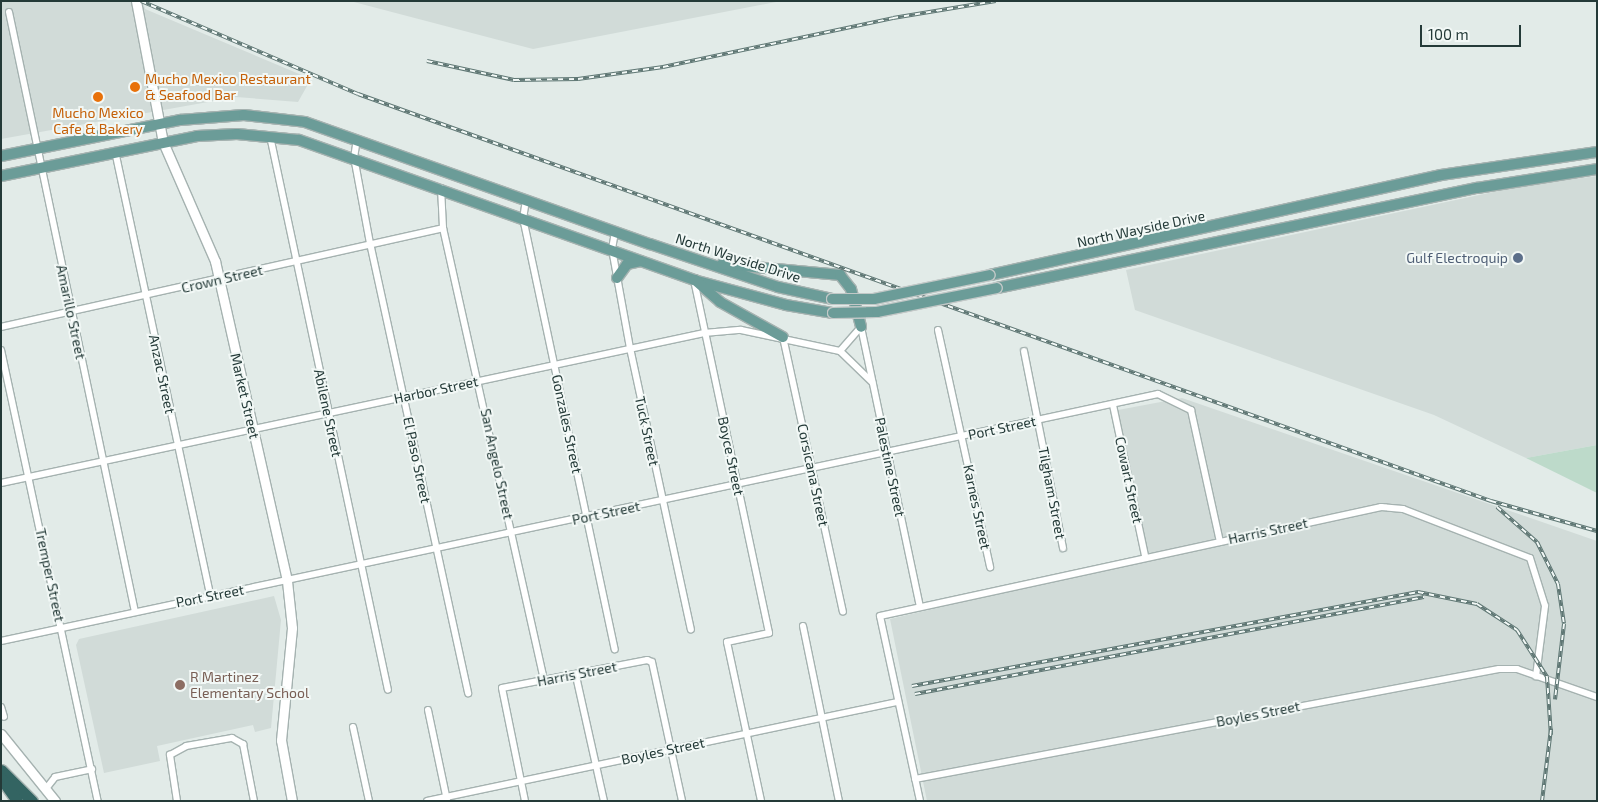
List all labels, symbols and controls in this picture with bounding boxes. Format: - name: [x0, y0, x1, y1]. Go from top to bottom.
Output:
- scale bar: [1423, 15, 1524, 47]
- text: 100 m: [1428, 25, 1469, 43]
- place label: Mucho Mexico Restaurant & Seafood Bar: [145, 71, 311, 104]
- marker: Mucho Mexico Restaurant & Seafood Bar: [129, 81, 141, 93]
- marker: Mucho Mexico Cafe & Bakery: [92, 91, 104, 103]
- place label: Mucho Mexico Cafe & Bakery: [52, 105, 144, 138]
- street label: North Wayside Drive: [1075, 207, 1207, 251]
- street label: North Wayside Drive: [673, 230, 803, 286]
- place label: Gulf Electroquip: [1406, 250, 1508, 266]
- marker: Gulf Electroquip: [1512, 252, 1524, 264]
- street label: Crown Street: [180, 261, 264, 297]
- street label: Amarillo Street: [53, 263, 89, 361]
- street label: Anzac Street: [145, 333, 179, 415]
- street label: Market Street: [227, 352, 263, 440]
- street label: Abilene Street: [310, 367, 346, 459]
- street label: Harbor Street: [392, 373, 480, 407]
- street label: Gonzales Street: [548, 373, 586, 475]
- street label: Tuck Street: [631, 395, 663, 467]
- street label: San Angelo Street: [477, 407, 517, 521]
- street label: Port Street: [966, 413, 1038, 443]
- street label: El Paso Street: [400, 415, 434, 505]
- street label: Boyce Street: [714, 415, 748, 497]
- street label: Palestine Street: [871, 416, 909, 518]
- street label: Corsicana Street: [794, 422, 832, 528]
- street label: Cowart Street: [1112, 435, 1146, 525]
- street label: Tilgham Street: [1035, 445, 1069, 541]
- street label: Karnes Street: [960, 463, 994, 551]
- street label: Port Street: [570, 498, 642, 528]
- street label: Harris Street: [1227, 514, 1309, 548]
- street label: Tremper Street: [32, 527, 68, 623]
- street label: Port Street: [174, 581, 246, 611]
- street label: Harris Street: [536, 658, 618, 690]
- place label: R Martinez Elementary School: [190, 669, 309, 702]
- marker: R Martinez Elementary School: [174, 679, 186, 691]
- street label: Boyles Street: [1215, 698, 1301, 730]
- street label: Boyles Street: [620, 734, 706, 768]

